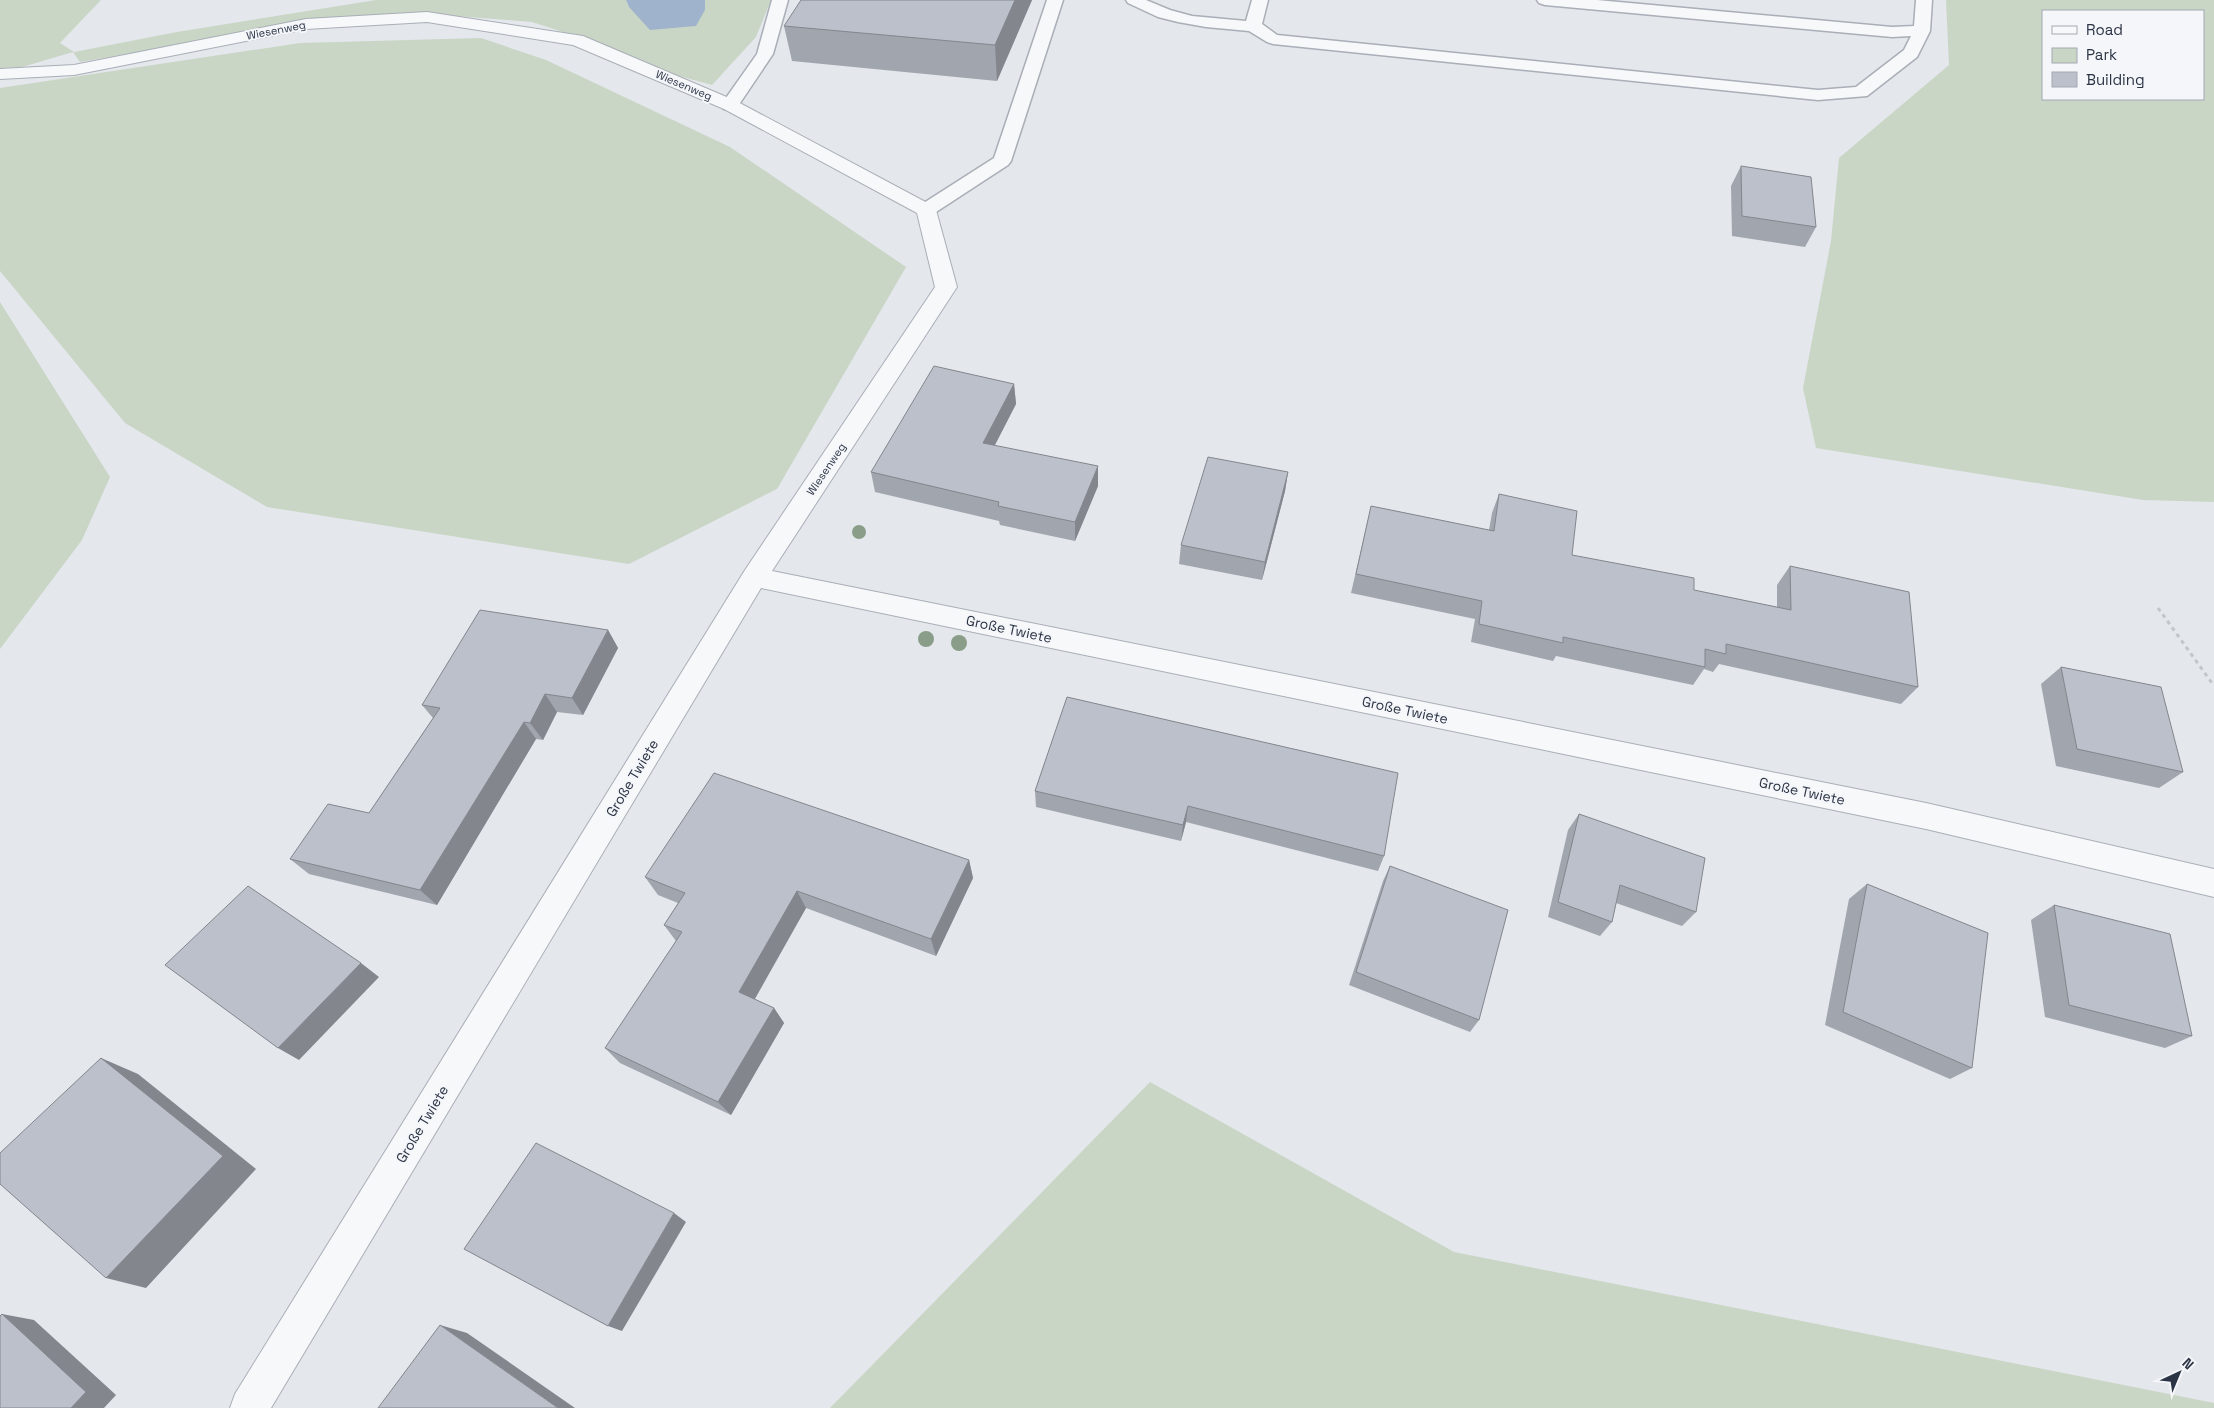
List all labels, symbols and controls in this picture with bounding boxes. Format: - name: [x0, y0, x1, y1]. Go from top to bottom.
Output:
- legend: [2042, 10, 2204, 100]
- street label: Wiesenweg: [245, 17, 307, 43]
- text: Road: [2086, 20, 2123, 39]
- text: Park: [2086, 45, 2117, 64]
- street label: Wiesenweg: [654, 67, 714, 103]
- text: Building: [2086, 70, 2145, 89]
- street label: Wiesenweg: [803, 440, 849, 498]
- street label: Große Twiete: [964, 611, 1054, 647]
- street label: Große Twiete: [1360, 692, 1450, 728]
- street label: Große Twiete: [602, 736, 662, 820]
- street label: Große Twiete: [1757, 773, 1847, 809]
- street label: Große Twiete: [392, 1082, 452, 1166]
- north arrow: [2154, 1348, 2204, 1398]
- text: N: [2178, 1354, 2198, 1373]

